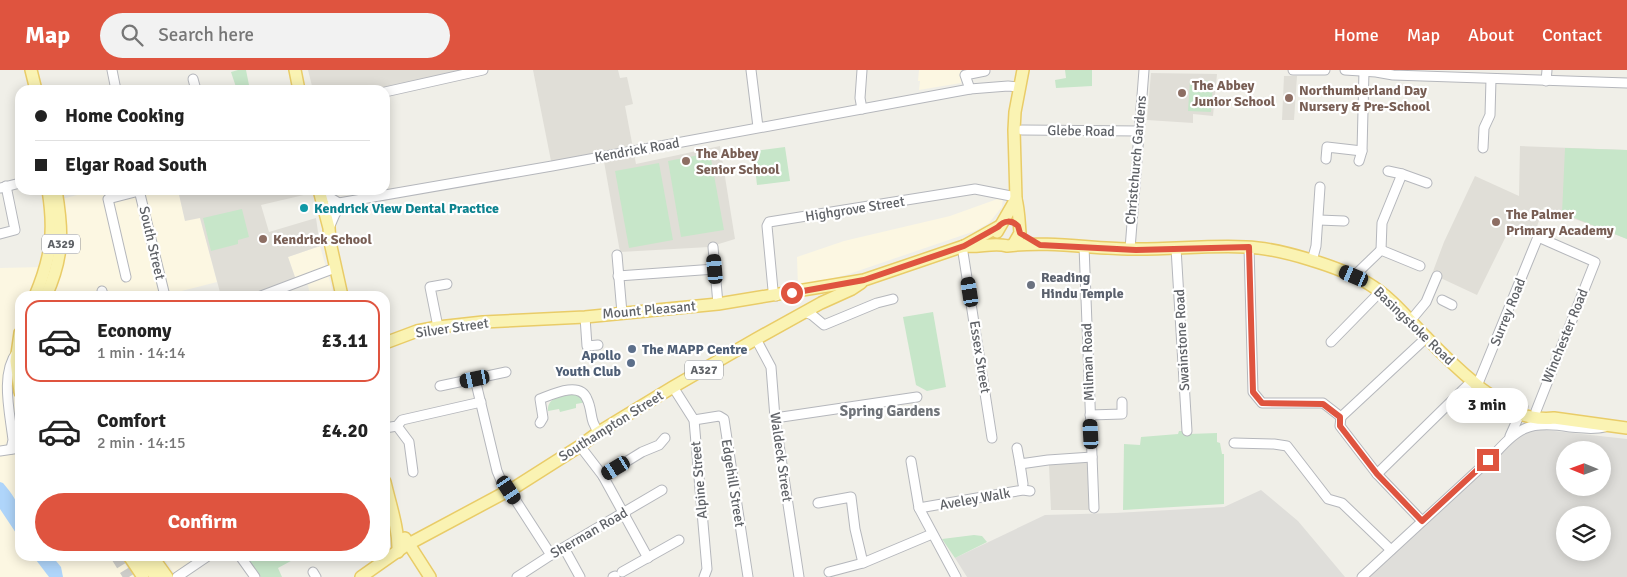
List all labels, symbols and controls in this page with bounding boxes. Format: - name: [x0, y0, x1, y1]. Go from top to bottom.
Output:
- search box: [100, 13, 450, 58]
- text: Map: [25, 20, 70, 50]
- icon: search: [118, 21, 146, 49]
- text: Search here: [158, 23, 254, 47]
- text: Home: [1334, 24, 1379, 46]
- text: Map: [1407, 24, 1440, 46]
- text: About: [1468, 24, 1514, 46]
- text: Contact: [1542, 24, 1602, 46]
- place label: The Abbey Junior School: [1192, 77, 1276, 110]
- place label: Northumberland Day Nursery & Pre-School: [1299, 82, 1431, 115]
- marker: The Abbey Junior School: [1176, 87, 1188, 99]
- marker: Northumberland Day Nursery & Pre-School: [1283, 92, 1295, 104]
- street label: Christchurch Gardens: [1122, 95, 1150, 225]
- text: Home Cooking: [65, 104, 184, 128]
- street label: Glebe Road: [1047, 122, 1115, 140]
- street label: Kendrick Road: [593, 134, 681, 166]
- place label: The Abbey Senior School: [696, 145, 780, 178]
- text: Elgar Road South: [65, 153, 207, 177]
- marker: The Abbey Senior School: [680, 155, 692, 167]
- street label: Highgrove Street: [804, 193, 906, 225]
- place label: Kendrick View Dental Practice: [314, 200, 499, 217]
- marker: Kendrick View Dental Practice: [298, 202, 310, 214]
- street label: South Street: [135, 205, 169, 281]
- place label: The Palmer Primary Academy: [1506, 206, 1614, 239]
- marker: The Palmer Primary Academy: [1490, 216, 1502, 228]
- place label: Kendrick School: [273, 231, 372, 248]
- marker: Kendrick School: [257, 233, 269, 245]
- road number: A329: [42, 234, 80, 253]
- car: [706, 253, 723, 285]
- car: [1337, 263, 1370, 289]
- place label: Reading Hindu Temple: [1041, 269, 1124, 302]
- street label: Surrey Road: [1487, 275, 1529, 349]
- car: [960, 276, 979, 308]
- marker: Reading Hindu Temple: [1025, 279, 1037, 291]
- route start: [781, 282, 803, 304]
- street label: Basingstoke Road: [1370, 283, 1458, 369]
- street label: Winchester Road: [1538, 286, 1592, 386]
- street label: Swainstone Road: [1171, 289, 1193, 391]
- street label: Mount Pleasant: [602, 297, 696, 323]
- street label: Silver Street: [414, 314, 490, 342]
- icon: car: [37, 319, 82, 364]
- text: Economy: [97, 319, 171, 343]
- street label: Essex Street: [966, 320, 994, 395]
- street label: Milman Road: [1078, 323, 1098, 401]
- text: £3.11: [322, 329, 368, 353]
- place label: The MAPP Centre: [642, 341, 748, 358]
- text: 1 min · 14:14: [97, 343, 186, 363]
- marker: The MAPP Centre: [626, 343, 638, 355]
- place label: Apollo Youth Club: [555, 347, 622, 380]
- marker: Apollo Youth Club: [625, 357, 637, 369]
- road number: A327: [685, 360, 723, 380]
- car: [458, 369, 491, 389]
- street label: Southampton Street: [556, 387, 667, 465]
- callout: 3 min: [1447, 388, 1529, 422]
- text: 3 min: [1468, 395, 1506, 415]
- district label: Spring Gardens: [840, 402, 941, 420]
- icon: car: [37, 409, 82, 454]
- text: Comfort: [97, 409, 166, 433]
- street label: Waldeck Street: [766, 411, 796, 503]
- text: £4.20: [322, 419, 368, 443]
- car: [1082, 419, 1099, 449]
- text: 2 min · 14:15: [97, 433, 186, 453]
- street label: Edgehill Street: [718, 438, 748, 528]
- street label: Alpine Street: [687, 440, 711, 520]
- north arrow: [1556, 441, 1611, 496]
- map controls: [1556, 441, 1611, 561]
- route end: [1477, 449, 1499, 471]
- car: [599, 454, 632, 482]
- car: [494, 473, 523, 507]
- street label: Aveley Walk: [938, 484, 1012, 514]
- button: Confirm: [35, 493, 370, 551]
- street label: Sherman Road: [547, 504, 631, 562]
- button: layers: [1556, 506, 1611, 561]

